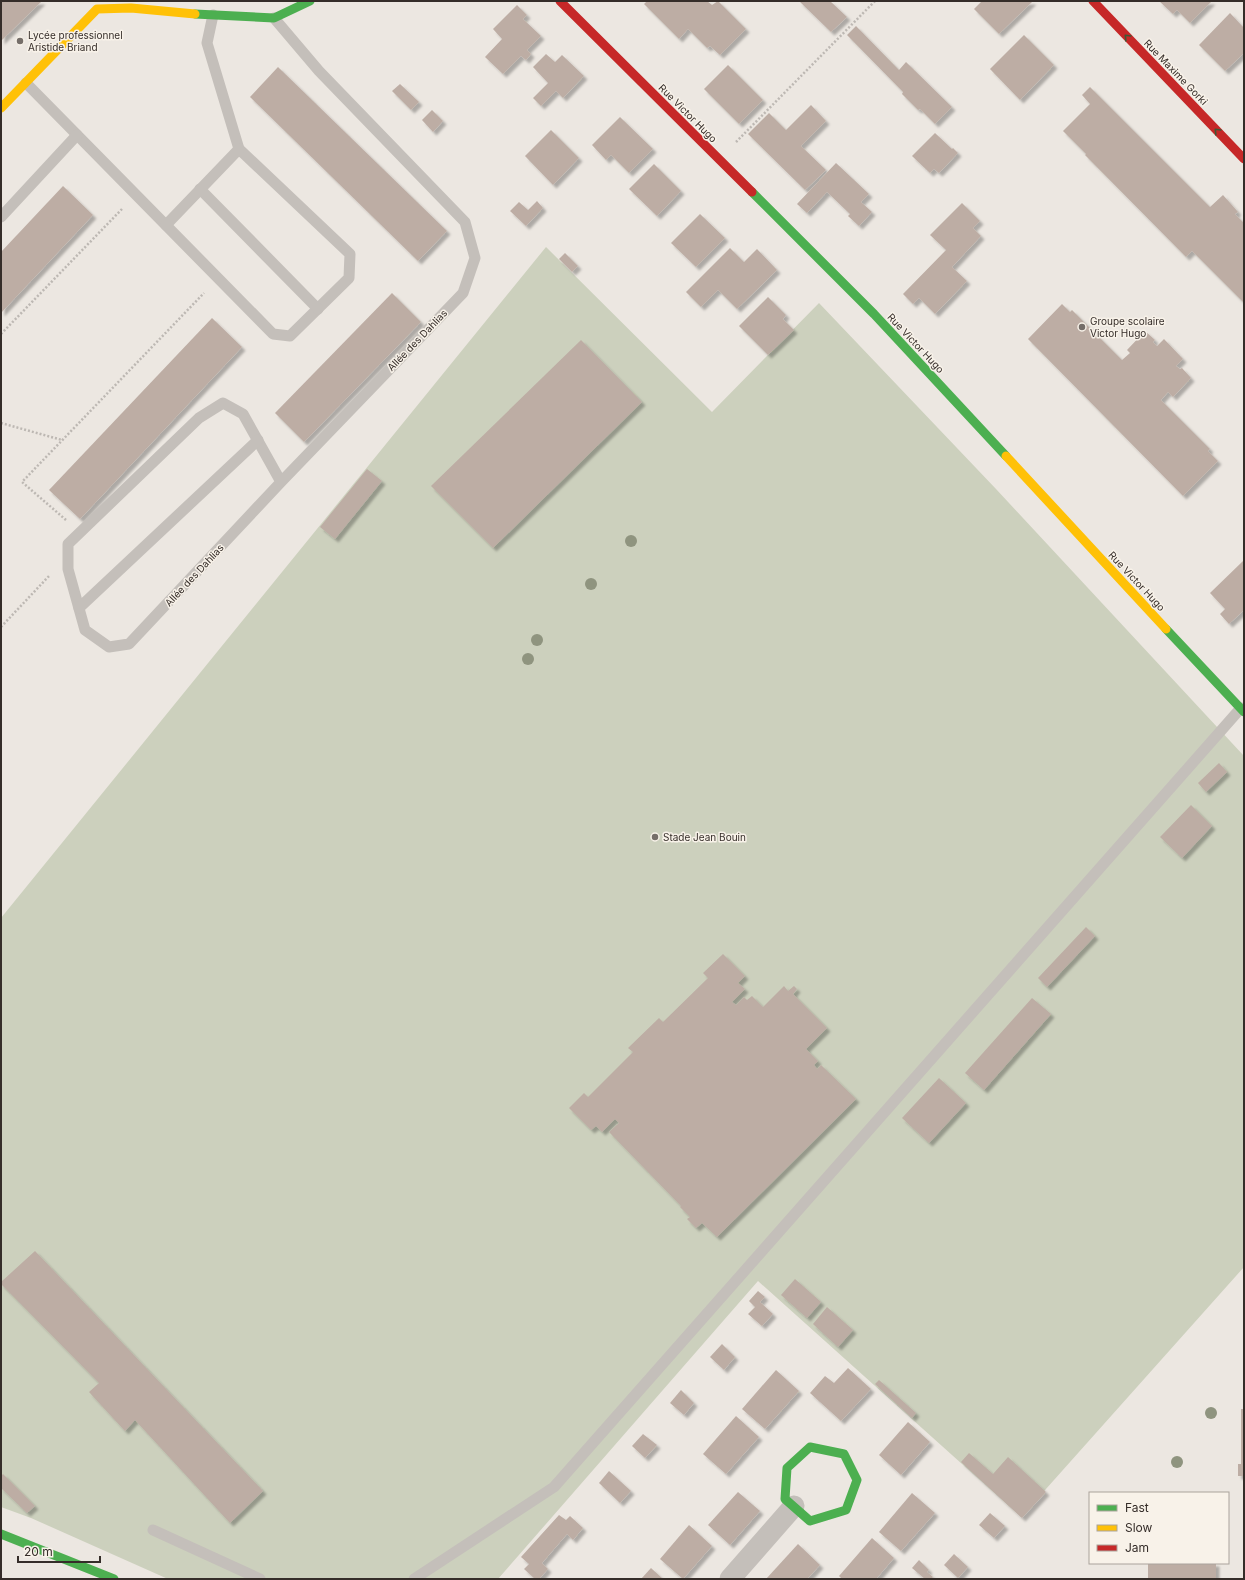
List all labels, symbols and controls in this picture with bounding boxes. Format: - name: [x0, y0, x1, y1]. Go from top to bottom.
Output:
- place label: Lycée professionnel Aristide Briand: [28, 29, 123, 53]
- one-way arrow: [1124, 34, 1132, 42]
- marker: Lycée professionnel Aristide Briand: [15, 36, 25, 46]
- street label: Rue Maxime Gorki: [1142, 37, 1210, 107]
- street label: Rue Victor Hugo: [656, 81, 720, 145]
- one-way arrow: [1214, 128, 1222, 136]
- street label: Allée des Dahlias: [385, 307, 449, 373]
- street label: Rue Victor Hugo: [885, 311, 947, 375]
- place label: Groupe scolaire Victor Hugo: [1090, 315, 1165, 339]
- marker: Groupe scolaire Victor Hugo: [1077, 322, 1087, 332]
- street label: Allée des Dahlias: [162, 541, 226, 609]
- street label: Rue Victor Hugo: [1106, 549, 1168, 613]
- place label: Stade Jean Bouin: [663, 831, 746, 843]
- marker: Stade Jean Bouin: [650, 832, 660, 842]
- legend: [1089, 1492, 1229, 1564]
- text: Fast: [1125, 1500, 1149, 1515]
- text: Slow: [1125, 1520, 1153, 1535]
- scale bar: [18, 1538, 100, 1564]
- text: Jam: [1125, 1540, 1149, 1555]
- text: 20 m: [24, 1544, 53, 1559]

